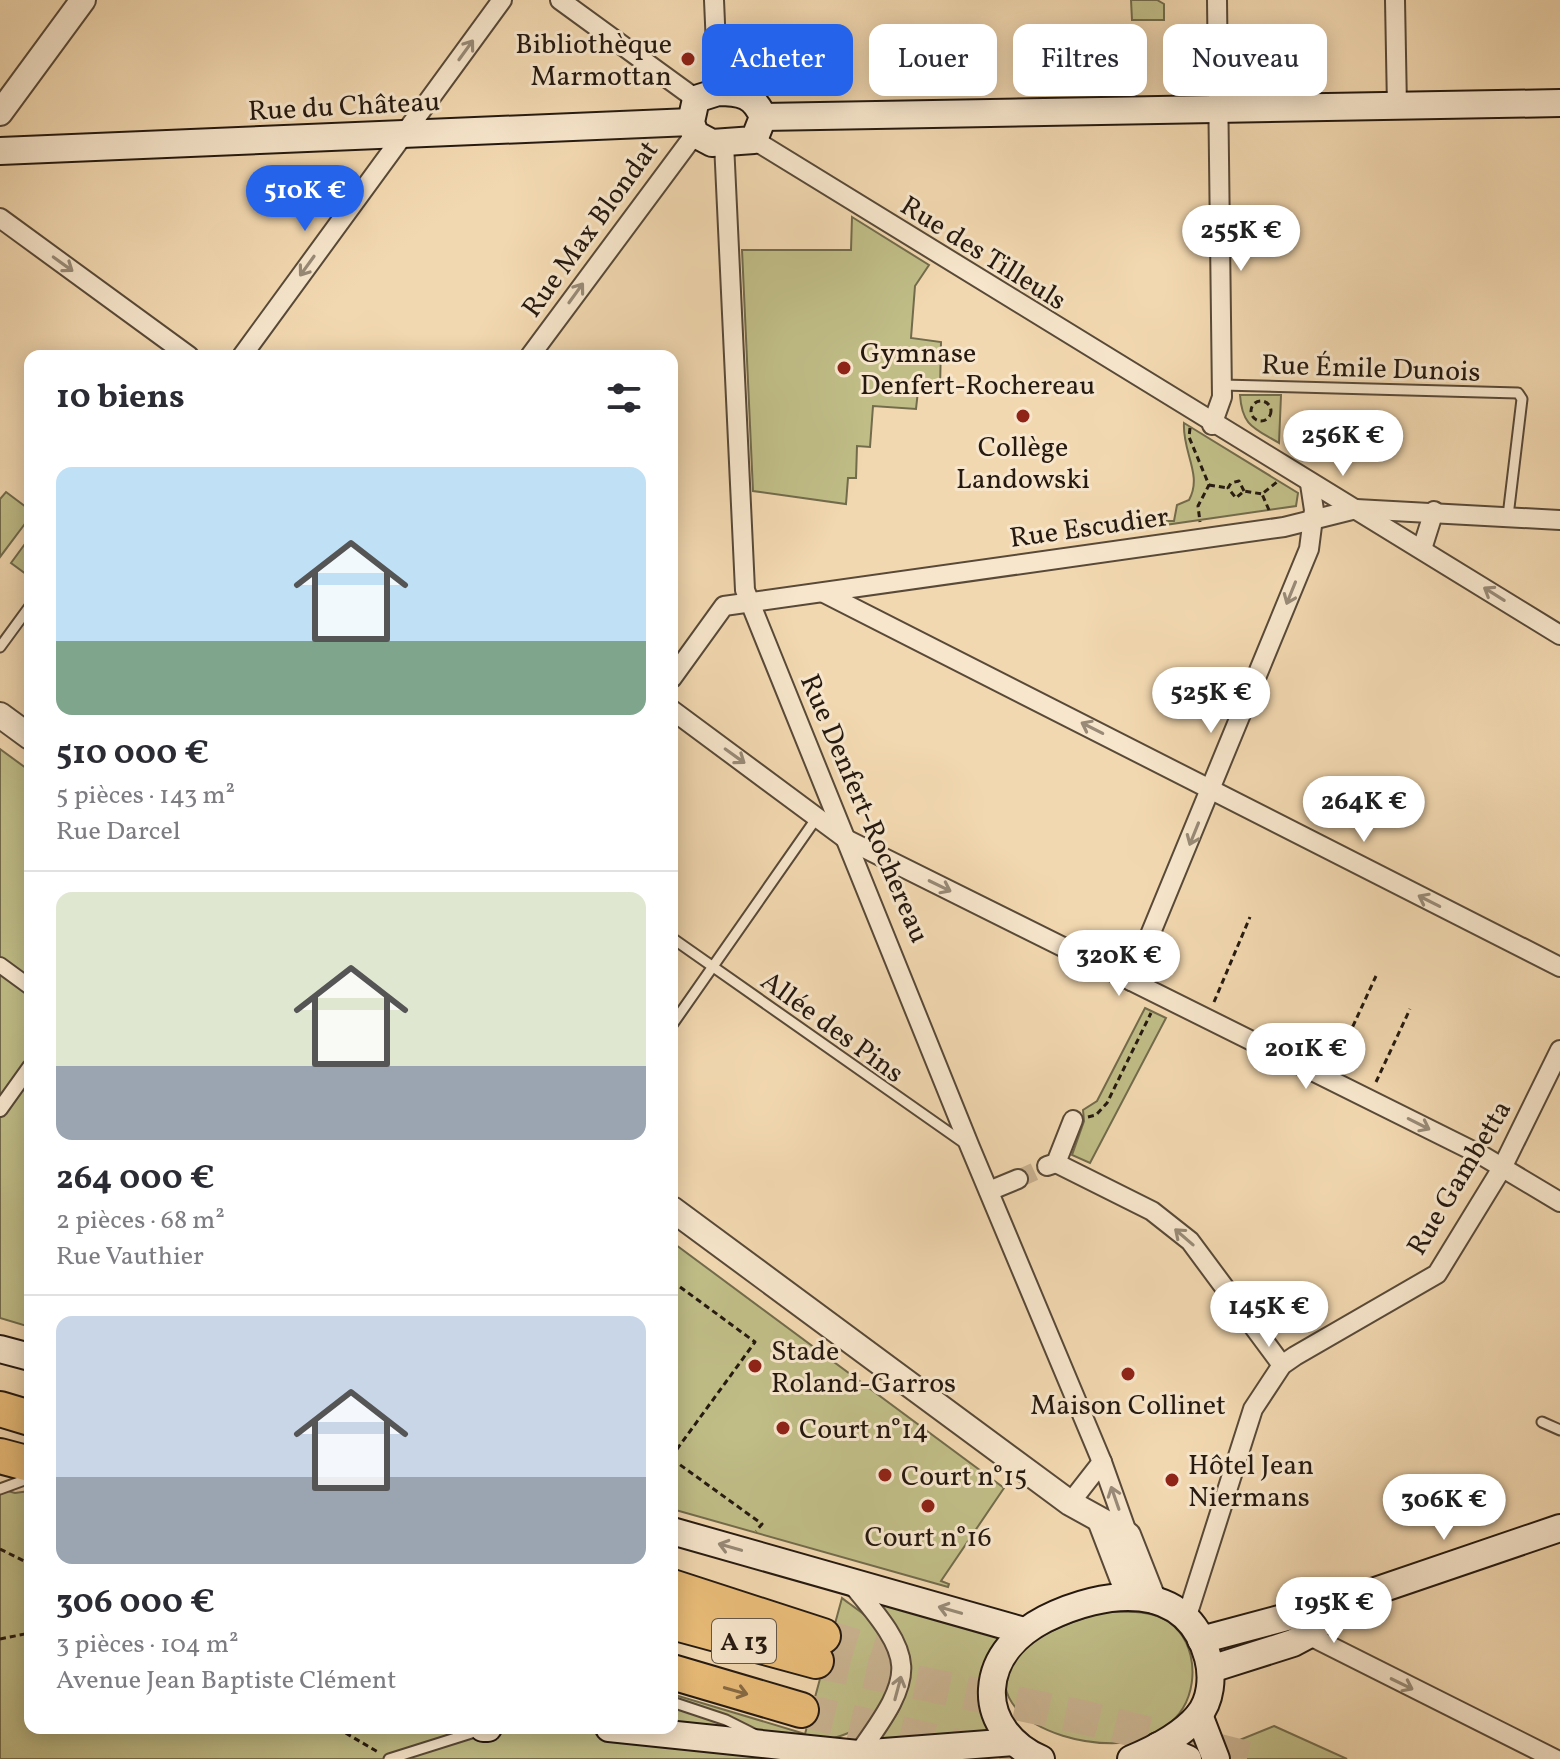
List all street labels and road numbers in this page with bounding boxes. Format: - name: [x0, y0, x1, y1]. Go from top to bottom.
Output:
- street label: Rue du Château: [247, 83, 441, 132]
- street label: Rue Max Blondat: [513, 133, 669, 326]
- street label: Rue des Tilleuls: [892, 187, 1073, 321]
- street label: Rue Émile Dunois: [1261, 346, 1481, 393]
- street label: Rue Escudier: [1007, 498, 1172, 559]
- street label: Rue Denfert-Rochereau: [789, 668, 938, 950]
- street label: Allée des Pins: [752, 963, 911, 1093]
- street label: Rue Gambetta: [1398, 1093, 1522, 1263]
- road number: A 13: [712, 1619, 776, 1663]

